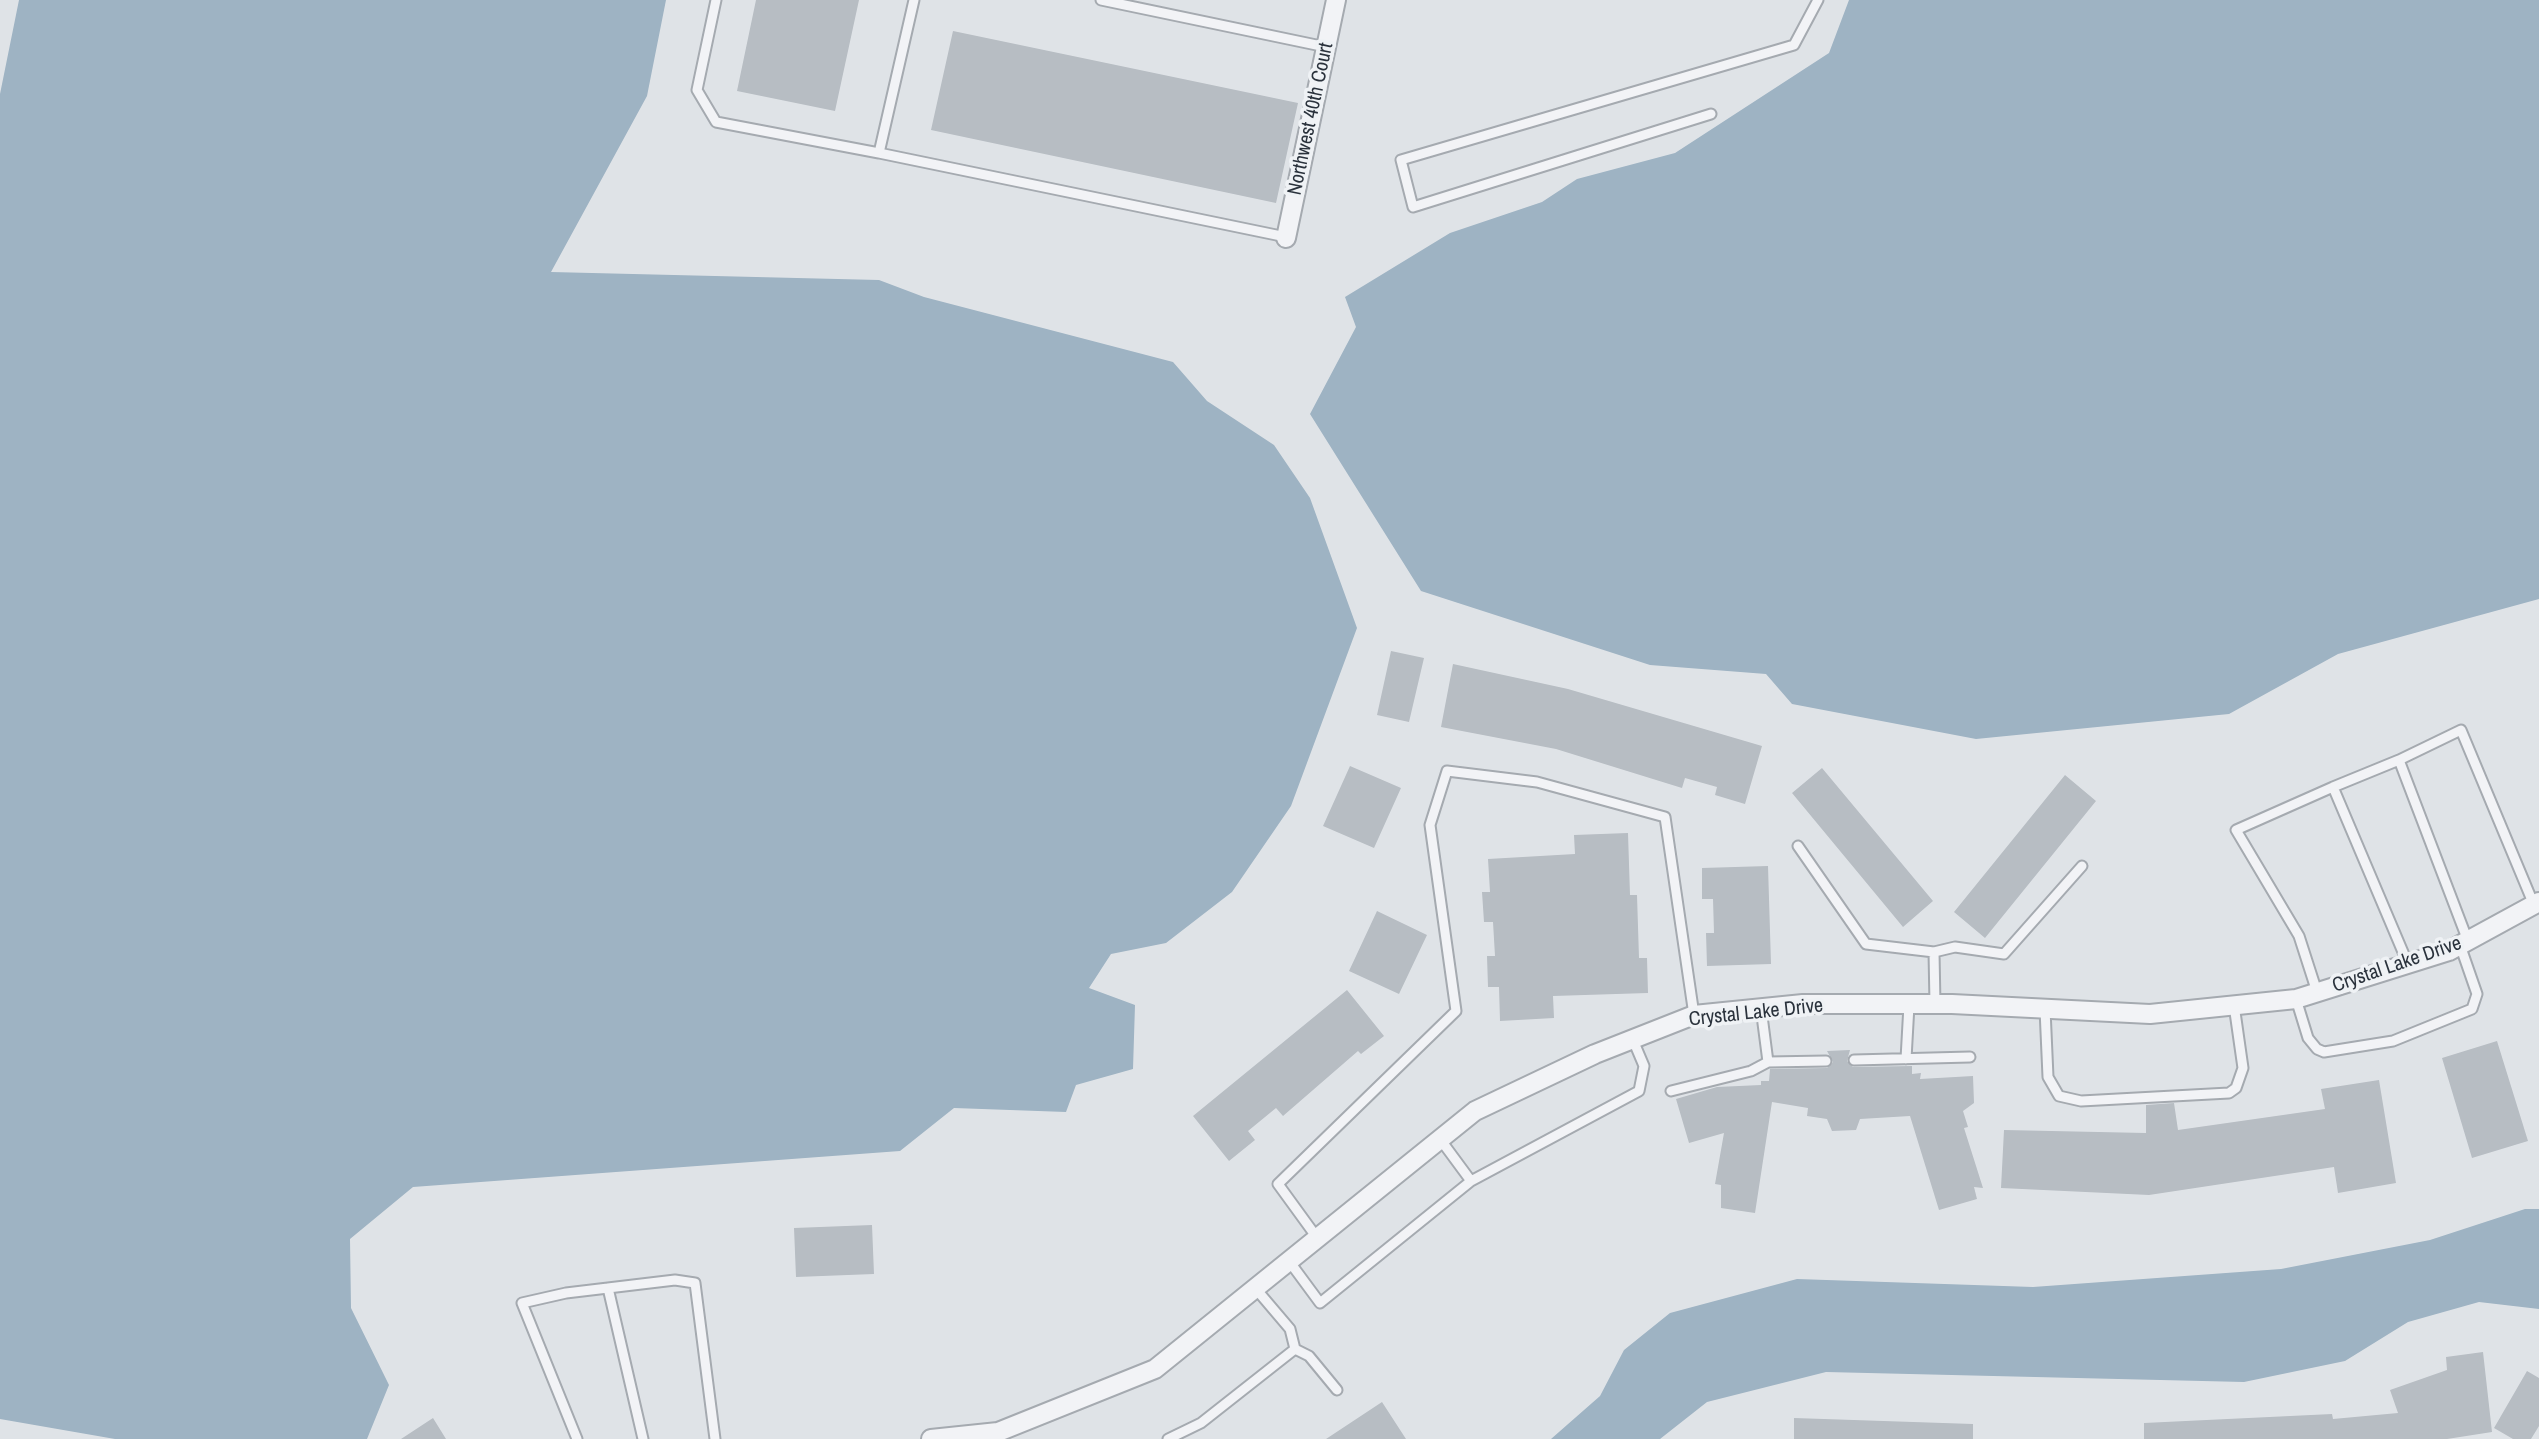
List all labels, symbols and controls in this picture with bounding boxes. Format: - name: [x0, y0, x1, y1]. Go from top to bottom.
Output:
- street label: Northwest 40th Court: [1283, 41, 1339, 197]
- street label: Crystal Lake Drive: [2329, 932, 2465, 998]
- street label: Crystal Lake Drive: [1688, 994, 1824, 1032]

